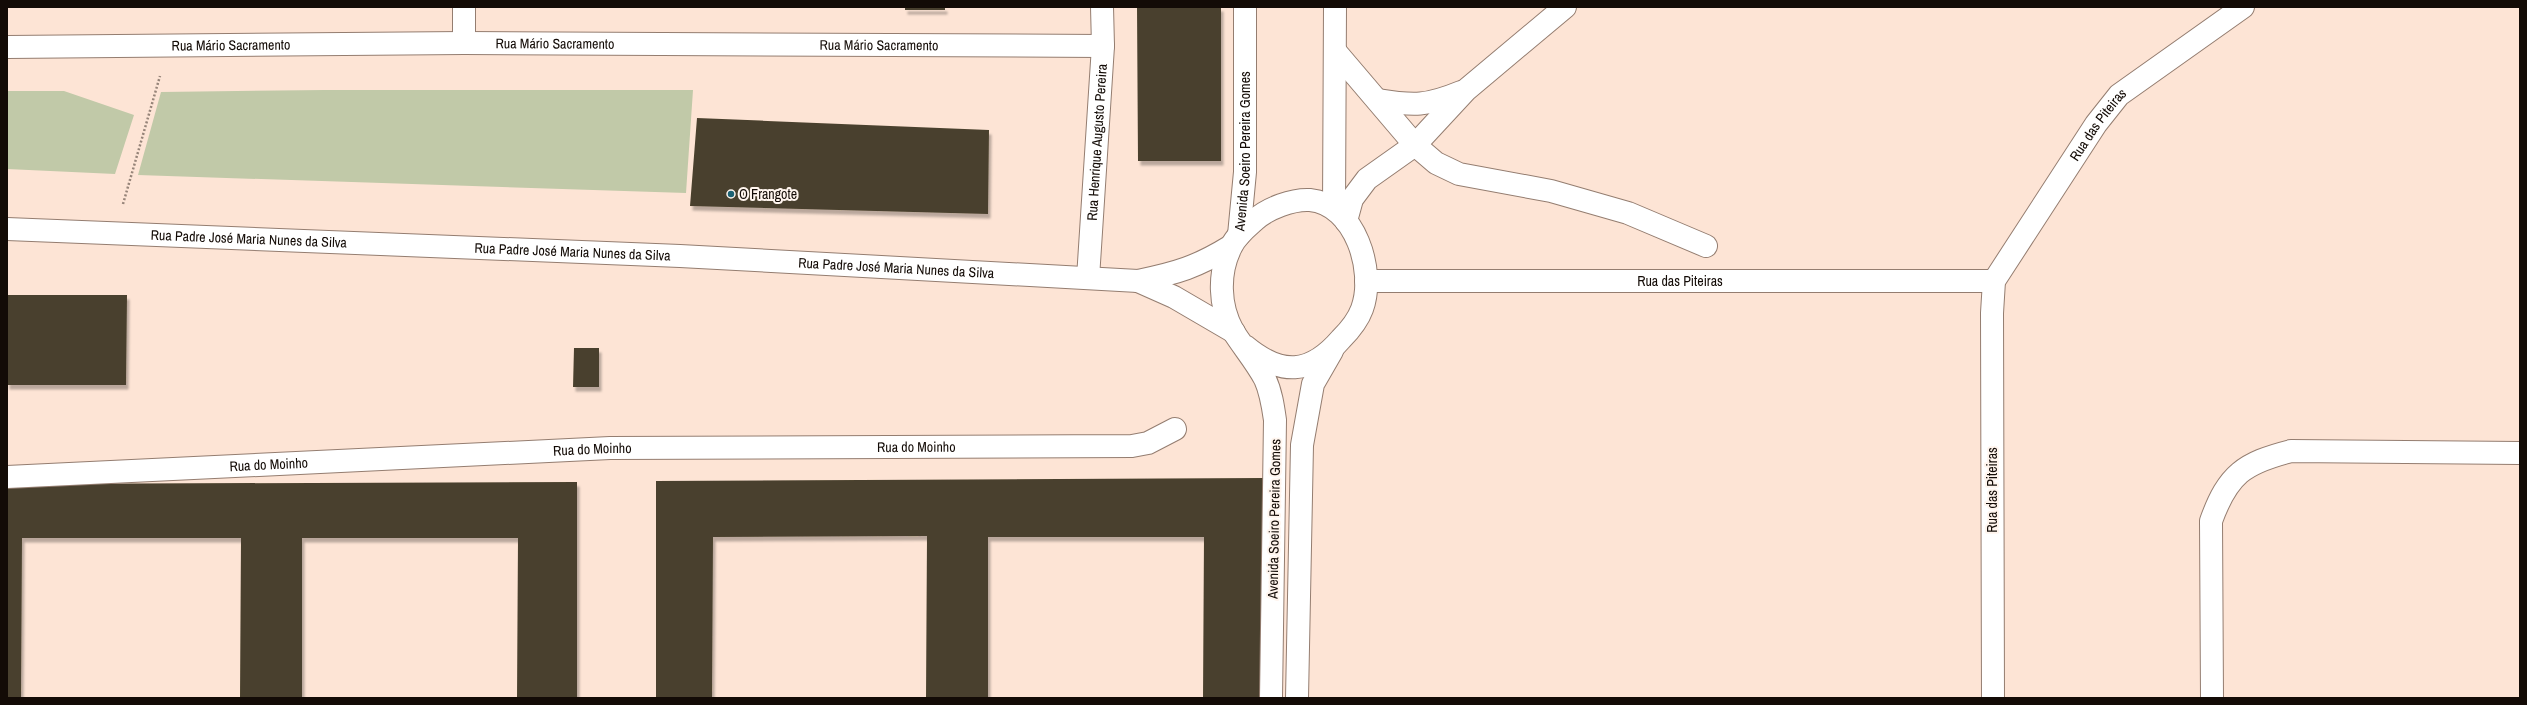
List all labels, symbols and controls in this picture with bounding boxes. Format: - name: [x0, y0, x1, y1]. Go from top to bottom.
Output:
- street label: Rua Mário Sacramento: [496, 34, 614, 53]
- street label: Rua Mário Sacramento: [172, 36, 290, 55]
- street label: Rua Mário Sacramento: [820, 36, 938, 54]
- street label: Rua Henrique Augusto Pereira: [1083, 63, 1111, 221]
- street label: Avenida Soeiro Pereira Gomes: [1230, 71, 1254, 233]
- street label: Rua das Piteiras: [2066, 84, 2130, 164]
- place label: O Frangote: [739, 185, 797, 203]
- marker: O Frangote: [726, 189, 736, 199]
- street label: Rua Padre José Maria Nunes da Silva: [150, 226, 348, 252]
- street label: Rua Padre José Maria Nunes da Silva: [474, 239, 672, 265]
- street label: Rua Padre José Maria Nunes da Silva: [798, 253, 995, 282]
- street label: Rua das Piteiras: [1637, 272, 1723, 290]
- street label: Rua do Moinho: [877, 438, 956, 456]
- street label: Rua do Moinho: [553, 439, 632, 460]
- street label: Avenida Soeiro Pereira Gomes: [1264, 439, 1284, 600]
- street label: Rua das Piteiras: [1983, 447, 2001, 533]
- street label: Rua do Moinho: [229, 454, 308, 475]

